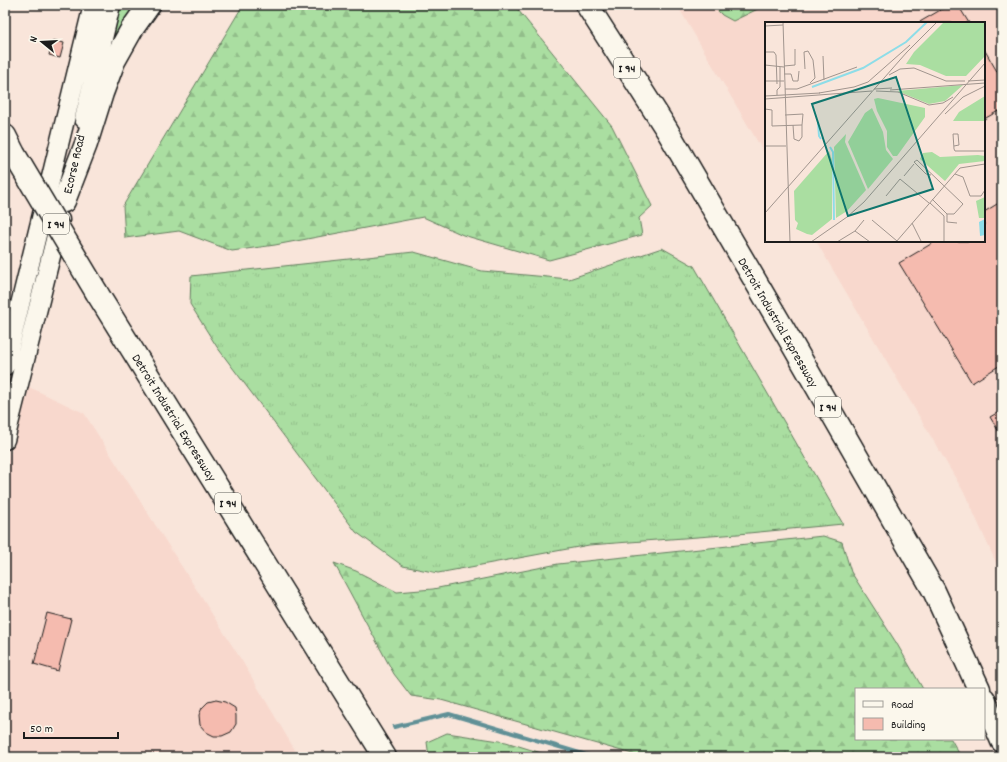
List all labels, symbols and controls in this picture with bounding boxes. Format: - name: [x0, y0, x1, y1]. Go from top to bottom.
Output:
- north arrow: [22, 22, 62, 62]
- inset map: [765, 22, 985, 242]
- text: N: [26, 34, 43, 45]
- road number: I 94: [614, 58, 640, 78]
- street label: Ecorse Road: [59, 133, 91, 196]
- road number: I 94: [43, 214, 69, 234]
- street label: Detroit Industrial Expressway: [732, 255, 822, 392]
- street label: Detroit Industrial Expressway: [126, 351, 220, 486]
- road number: I 94: [815, 397, 841, 417]
- road number: I 94: [215, 493, 241, 513]
- legend: [855, 688, 985, 740]
- text: Road: [891, 697, 913, 714]
- scale bar: [24, 714, 118, 740]
- text: Building: [891, 717, 926, 734]
- text: 50 m: [30, 721, 53, 738]

